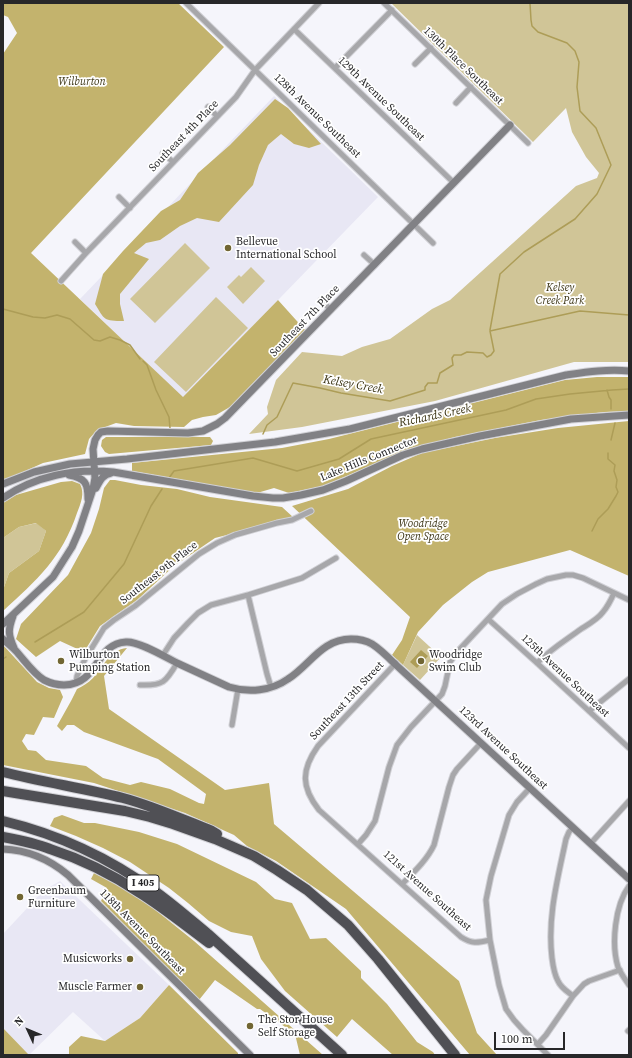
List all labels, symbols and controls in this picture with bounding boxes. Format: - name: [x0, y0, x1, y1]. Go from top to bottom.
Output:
- street label: 130th Place Southeast: [420, 25, 506, 107]
- street label: 129th Avenue Southeast: [335, 54, 427, 144]
- street label: 128th Avenue Southeast: [271, 71, 363, 161]
- park label: Wilburton: [58, 75, 106, 89]
- street label: Southeast 4th Place: [146, 97, 222, 175]
- place label: Bellevue International School: [236, 235, 337, 261]
- marker: Bellevue International School: [223, 243, 233, 253]
- park label: Kelsey Creek Park: [536, 281, 584, 307]
- street label: Southeast 7th Place: [267, 282, 343, 360]
- water label: Kelsey Creek: [322, 373, 384, 397]
- water label: Richards Creek: [398, 401, 472, 431]
- street label: Lake Hills Connector: [319, 433, 419, 485]
- park label: Woodridge Open Space: [397, 517, 449, 543]
- street label: Southeast 9th Place: [118, 539, 200, 607]
- street label: 125th Avenue Southeast: [518, 632, 612, 720]
- place label: Wilburton Pumping Station: [69, 648, 151, 674]
- place label: Woodridge Swim Club: [429, 648, 482, 674]
- marker: Wilburton Pumping Station: [56, 656, 66, 666]
- marker: Woodridge Swim Club: [416, 656, 426, 666]
- street label: Southeast 13th Street: [307, 659, 387, 743]
- street label: 123rd Avenue Southeast: [456, 704, 550, 792]
- street label: 121st Avenue Southeast: [380, 848, 474, 934]
- road number: I 405: [127, 875, 159, 891]
- place label: Greenbaum Furniture: [28, 884, 86, 910]
- street label: 118th Avenue Southeast: [96, 886, 188, 978]
- marker: Greenbaum Furniture: [15, 892, 25, 902]
- place label: Musicworks: [63, 952, 122, 966]
- marker: Musicworks: [125, 954, 135, 964]
- place label: Muscle Farmer: [58, 980, 132, 994]
- marker: Muscle Farmer: [135, 982, 145, 992]
- north arrow: [8, 1010, 48, 1050]
- text: N: [11, 1013, 27, 1029]
- place label: The Stor House Self Storage: [258, 1013, 333, 1039]
- marker: The Stor House Self Storage: [245, 1021, 255, 1031]
- scale bar: [496, 1024, 567, 1050]
- text: 100 m: [501, 1031, 533, 1047]

